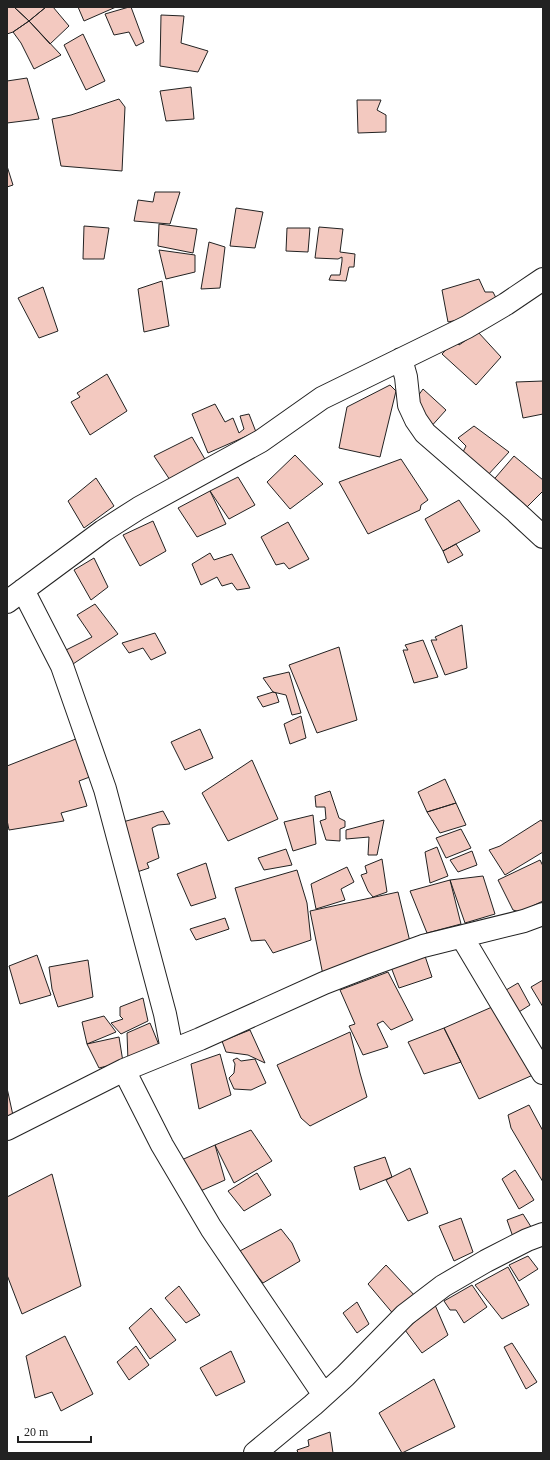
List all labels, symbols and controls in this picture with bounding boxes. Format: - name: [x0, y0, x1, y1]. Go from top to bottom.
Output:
- scale bar: [18, 1418, 91, 1444]
- text: 20 m: [24, 1425, 49, 1439]

